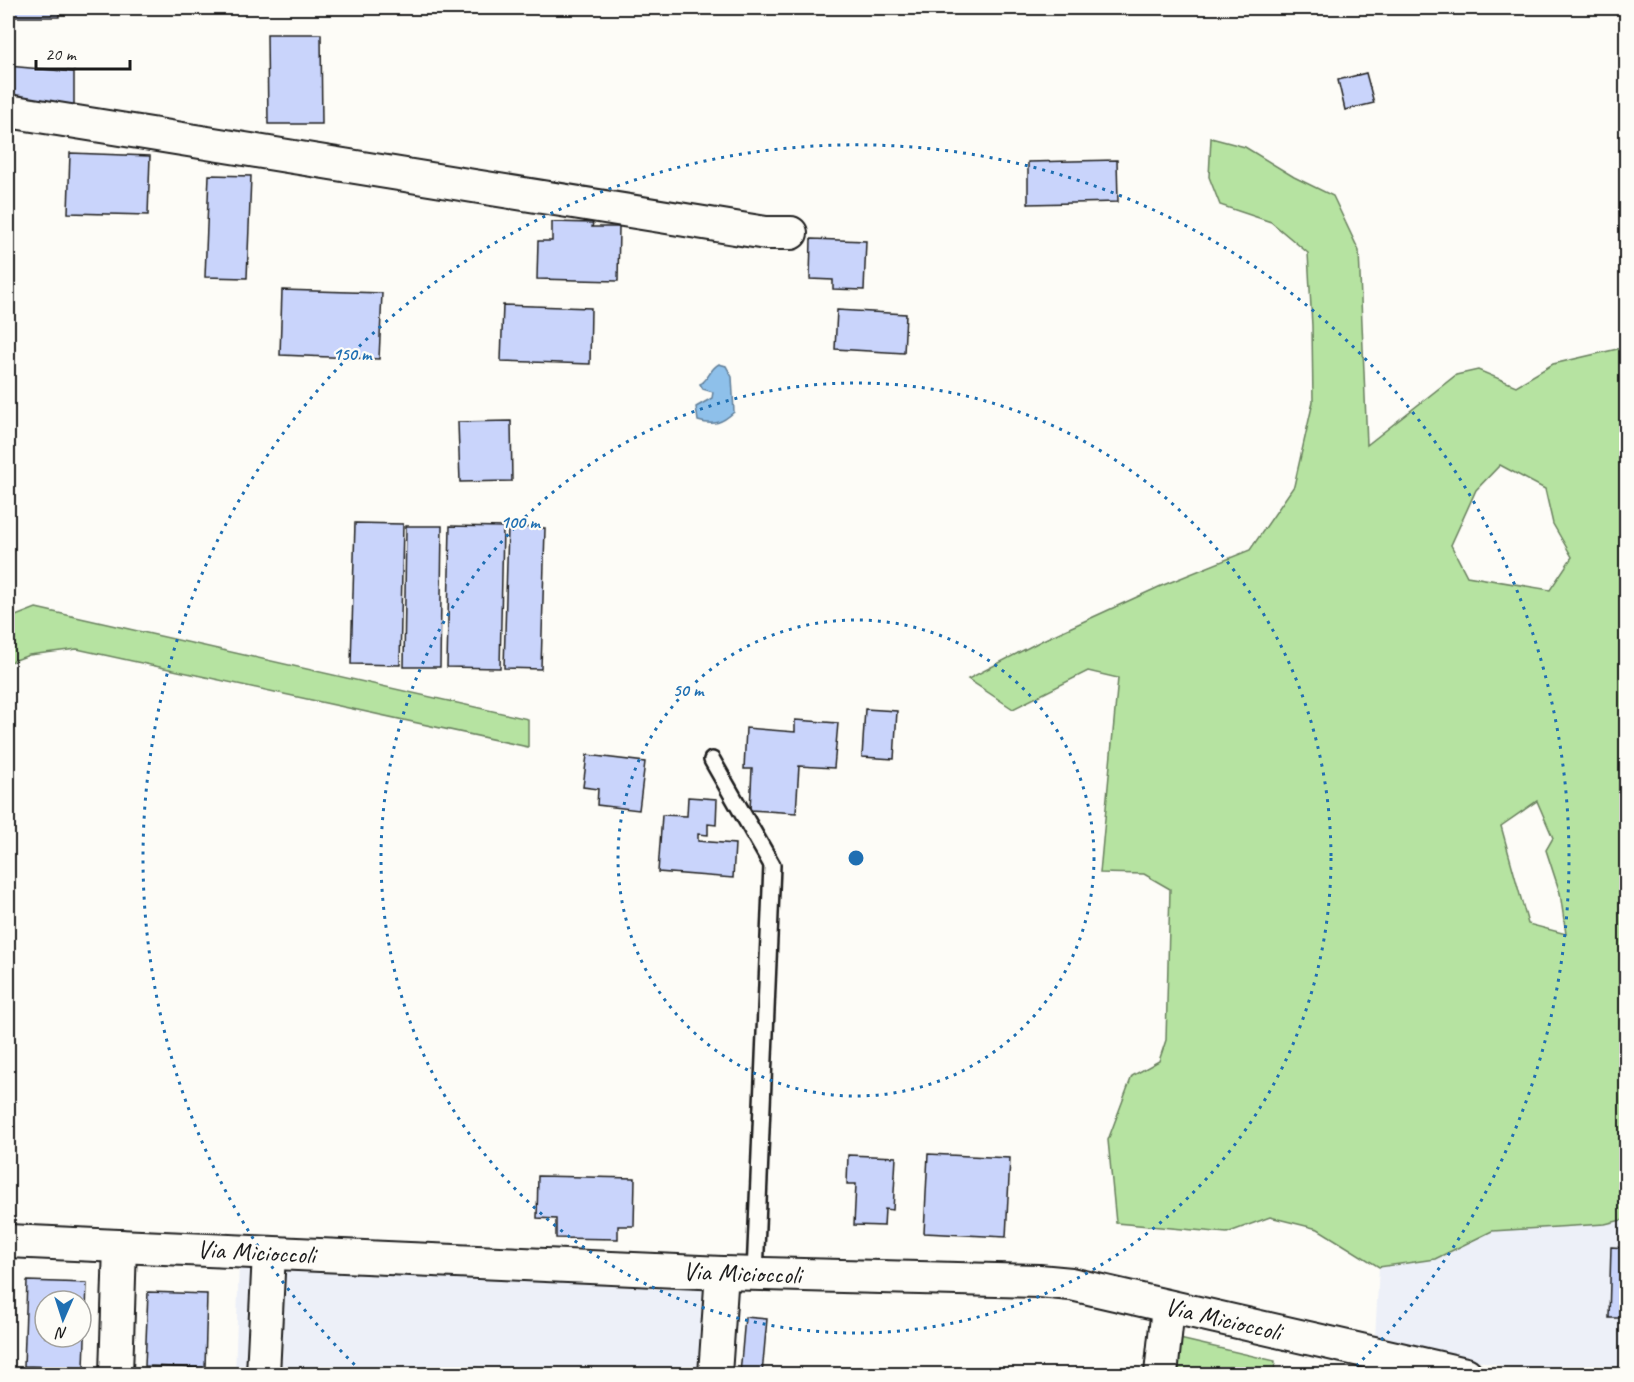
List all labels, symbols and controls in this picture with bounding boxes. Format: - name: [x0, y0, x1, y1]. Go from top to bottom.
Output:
- scale bar: [36, 33, 130, 71]
- text: 20 m: [45, 43, 78, 65]
- text: 150 m: [333, 343, 373, 365]
- text: 100 m: [501, 511, 541, 533]
- text: 50 m: [673, 679, 705, 701]
- centre of rings: [846, 848, 866, 868]
- street label: Via Micioccoli: [196, 1232, 319, 1272]
- street label: Via Micioccoli: [682, 1254, 805, 1292]
- north arrow: [33, 1289, 93, 1349]
- street label: Via Micioccoli: [1162, 1290, 1287, 1349]
- text: N: [54, 1323, 68, 1343]

